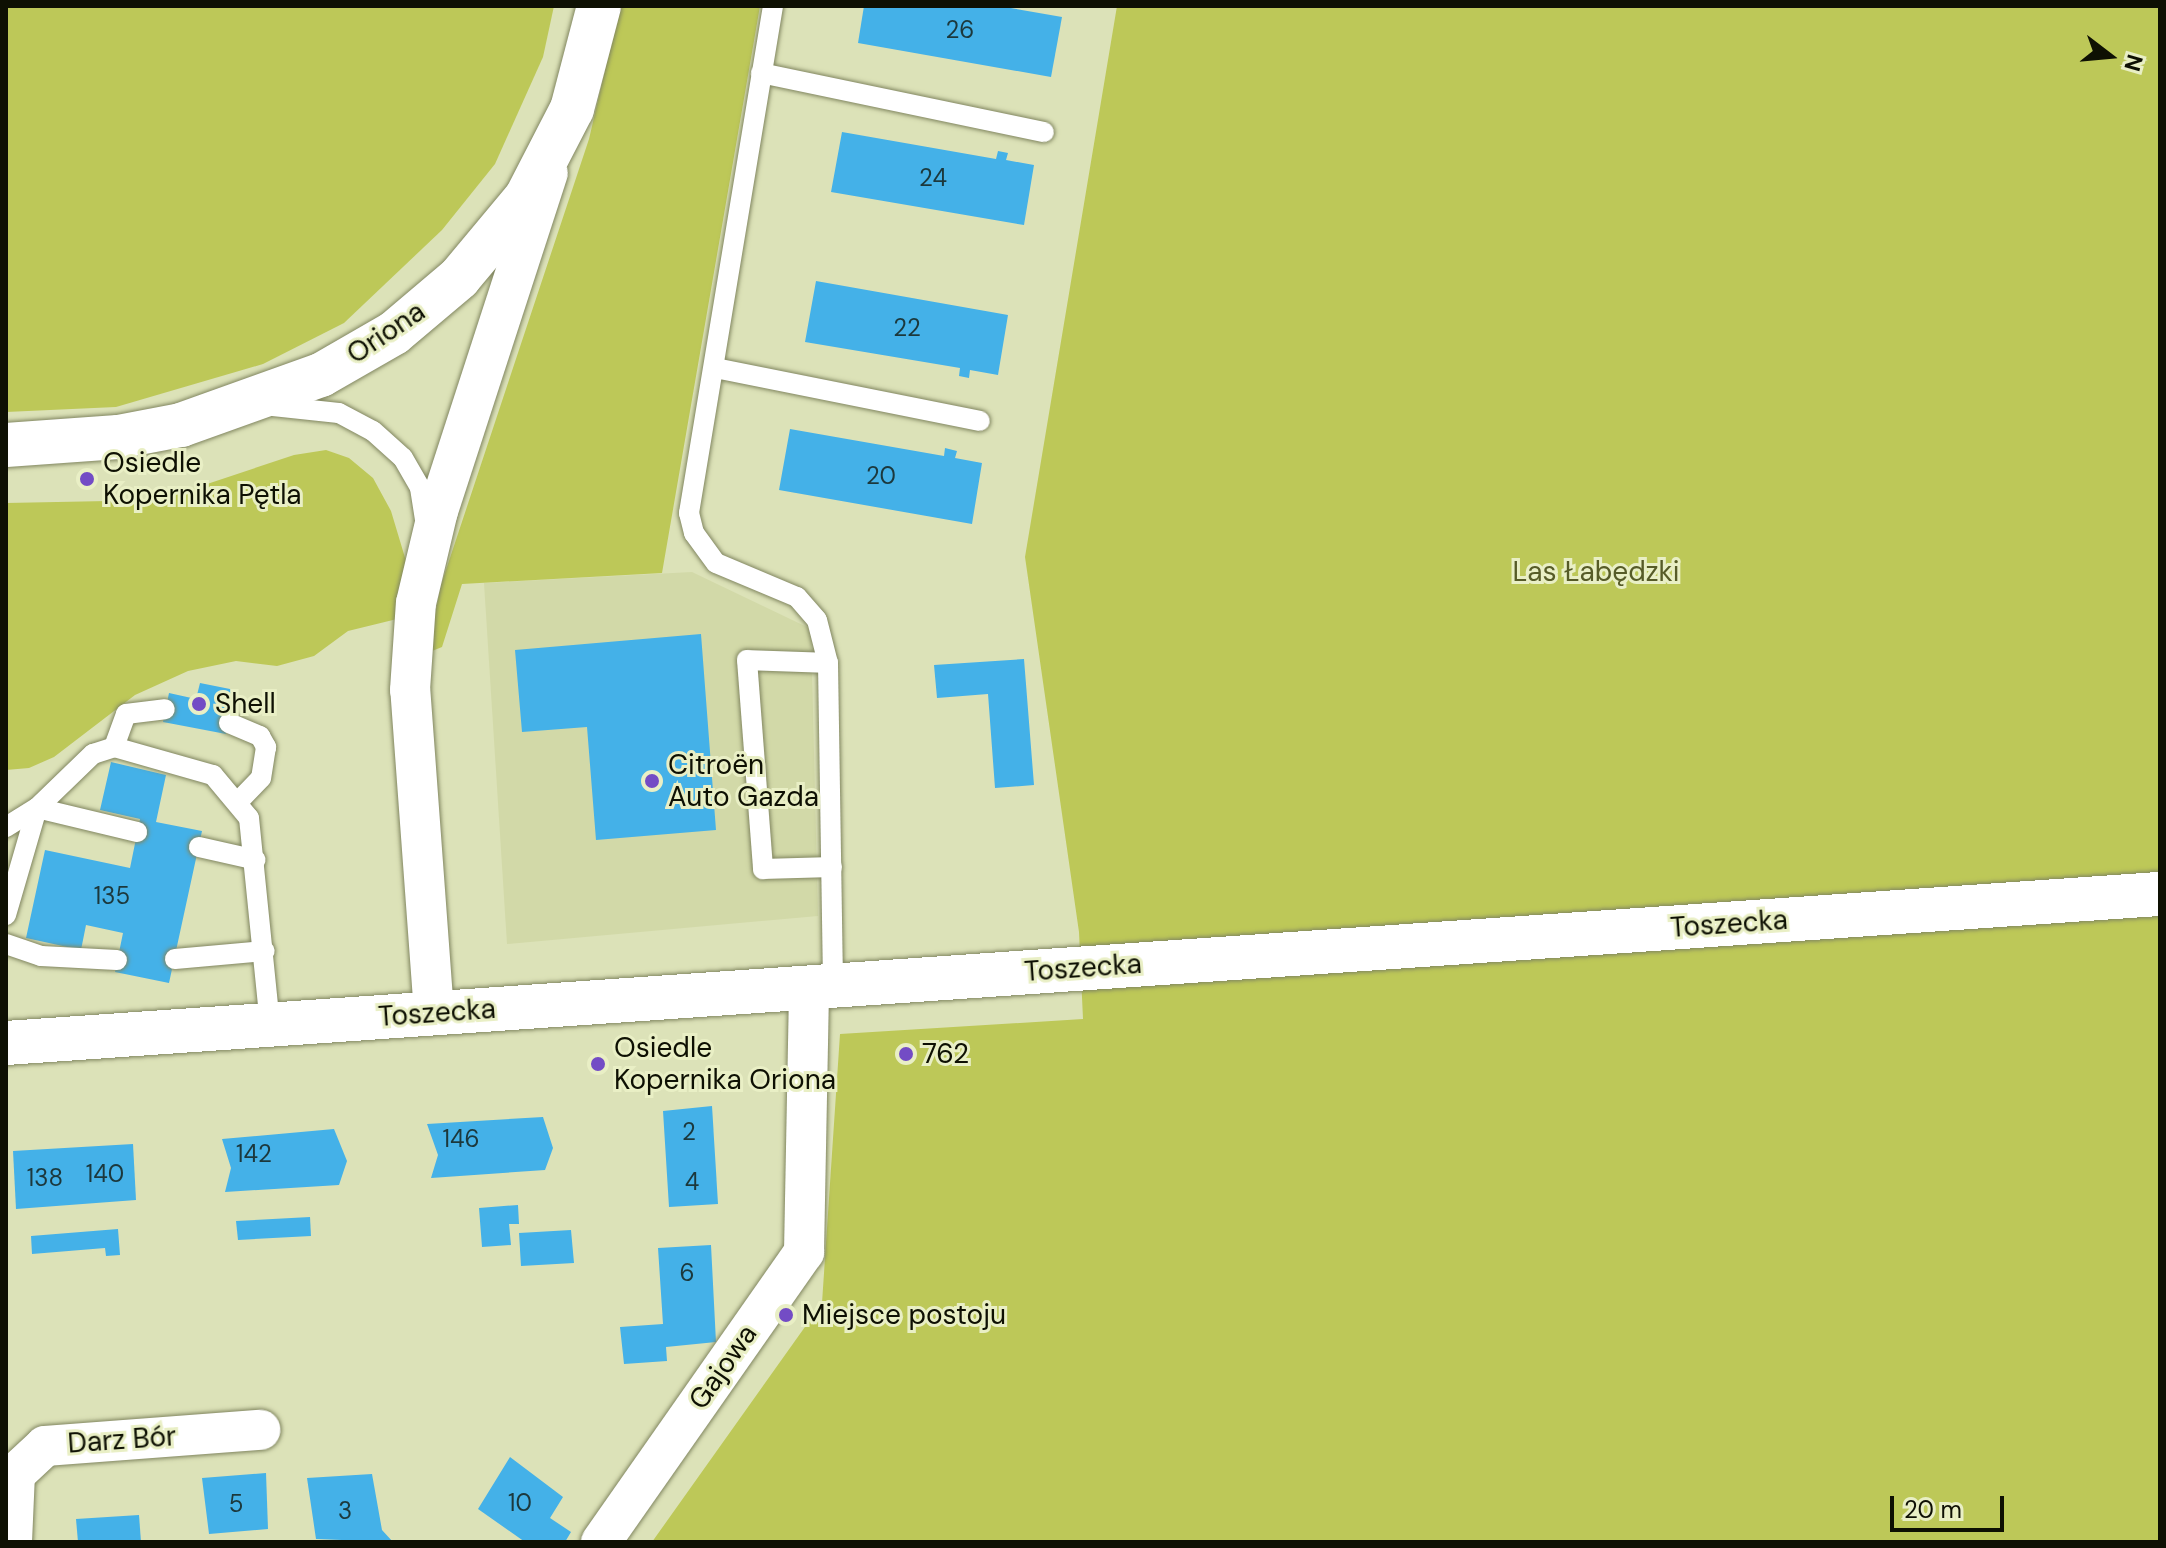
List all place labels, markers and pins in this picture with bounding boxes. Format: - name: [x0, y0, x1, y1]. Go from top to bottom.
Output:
- place label: Osiedle Kopernika Pętla: [103, 446, 302, 512]
- marker: Osiedle Kopernika Pętla: [78, 470, 96, 488]
- place label: Shell: [215, 687, 276, 721]
- marker: Shell: [190, 695, 208, 713]
- place label: Citroën Auto Gazda: [668, 748, 819, 814]
- marker: Citroën Auto Gazda: [643, 772, 661, 790]
- place label: Osiedle Kopernika Oriona: [614, 1031, 836, 1097]
- place label: 762: [922, 1037, 969, 1071]
- marker: 762: [897, 1045, 915, 1063]
- marker: Osiedle Kopernika Oriona: [589, 1055, 607, 1073]
- place label: Miejsce postoju: [802, 1298, 1006, 1332]
- marker: Miejsce postoju: [777, 1306, 795, 1324]

